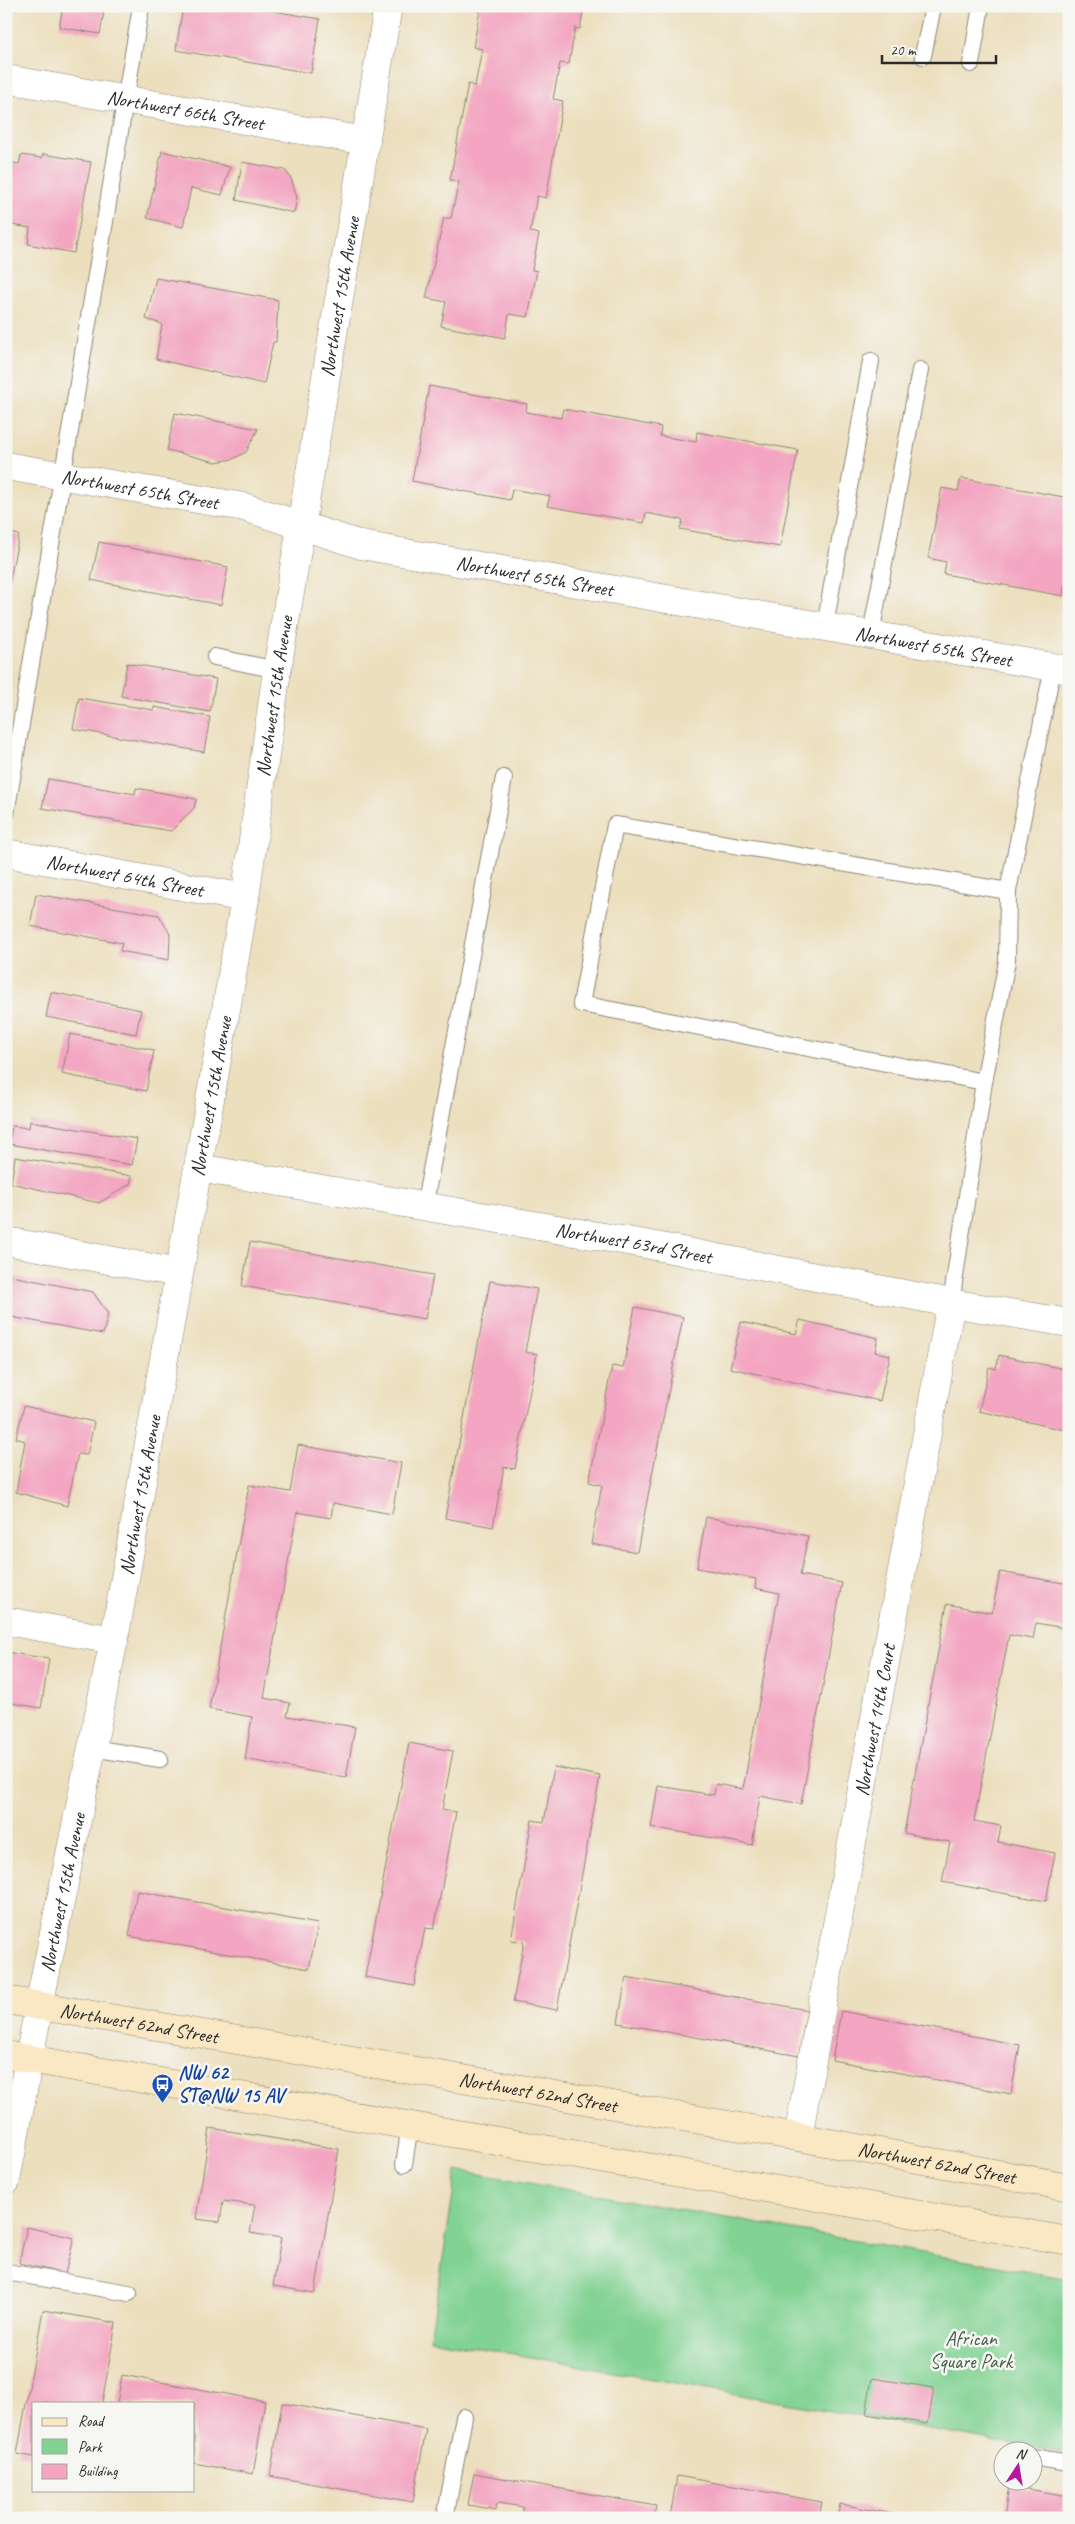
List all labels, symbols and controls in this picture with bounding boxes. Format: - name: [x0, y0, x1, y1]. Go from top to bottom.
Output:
- scale bar: [882, 32, 996, 64]
- text: 20 m: [890, 41, 917, 60]
- street label: Northwest 66th Street: [105, 85, 268, 137]
- street label: Northwest 15th Avenue: [314, 213, 366, 378]
- street label: Northwest 65th Street: [60, 464, 223, 516]
- street label: Northwest 65th Street: [454, 550, 617, 603]
- street label: Northwest 15th Avenue: [250, 613, 299, 778]
- street label: Northwest 65th Street: [853, 620, 1016, 673]
- street label: Northwest 64th Street: [44, 849, 208, 903]
- street label: Northwest 15th Avenue: [185, 1013, 238, 1178]
- street label: Northwest 63rd Street: [554, 1217, 716, 1270]
- street label: Northwest 15th Avenue: [114, 1412, 167, 1577]
- street label: Northwest 14th Court: [849, 1640, 902, 1798]
- street label: Northwest 15th Avenue: [34, 1809, 92, 1974]
- street label: Northwest 62nd Street: [58, 1998, 222, 2050]
- place label: NW 62 ST@NW 15 AV: [178, 2060, 288, 2108]
- street label: Northwest 62nd Street: [457, 2067, 621, 2119]
- bus stop icon: NW 62 ST@NW 15 AV: [150, 2072, 174, 2103]
- street label: Northwest 62nd Street: [856, 2136, 1020, 2190]
- park label: African Square Park: [930, 2326, 1014, 2374]
- legend: [32, 2402, 195, 2492]
- text: Road: [78, 2412, 105, 2431]
- text: Park: [78, 2438, 103, 2457]
- north arrow: [992, 2442, 1042, 2492]
- text: N: [1015, 2445, 1029, 2463]
- text: Building: [78, 2462, 118, 2481]

